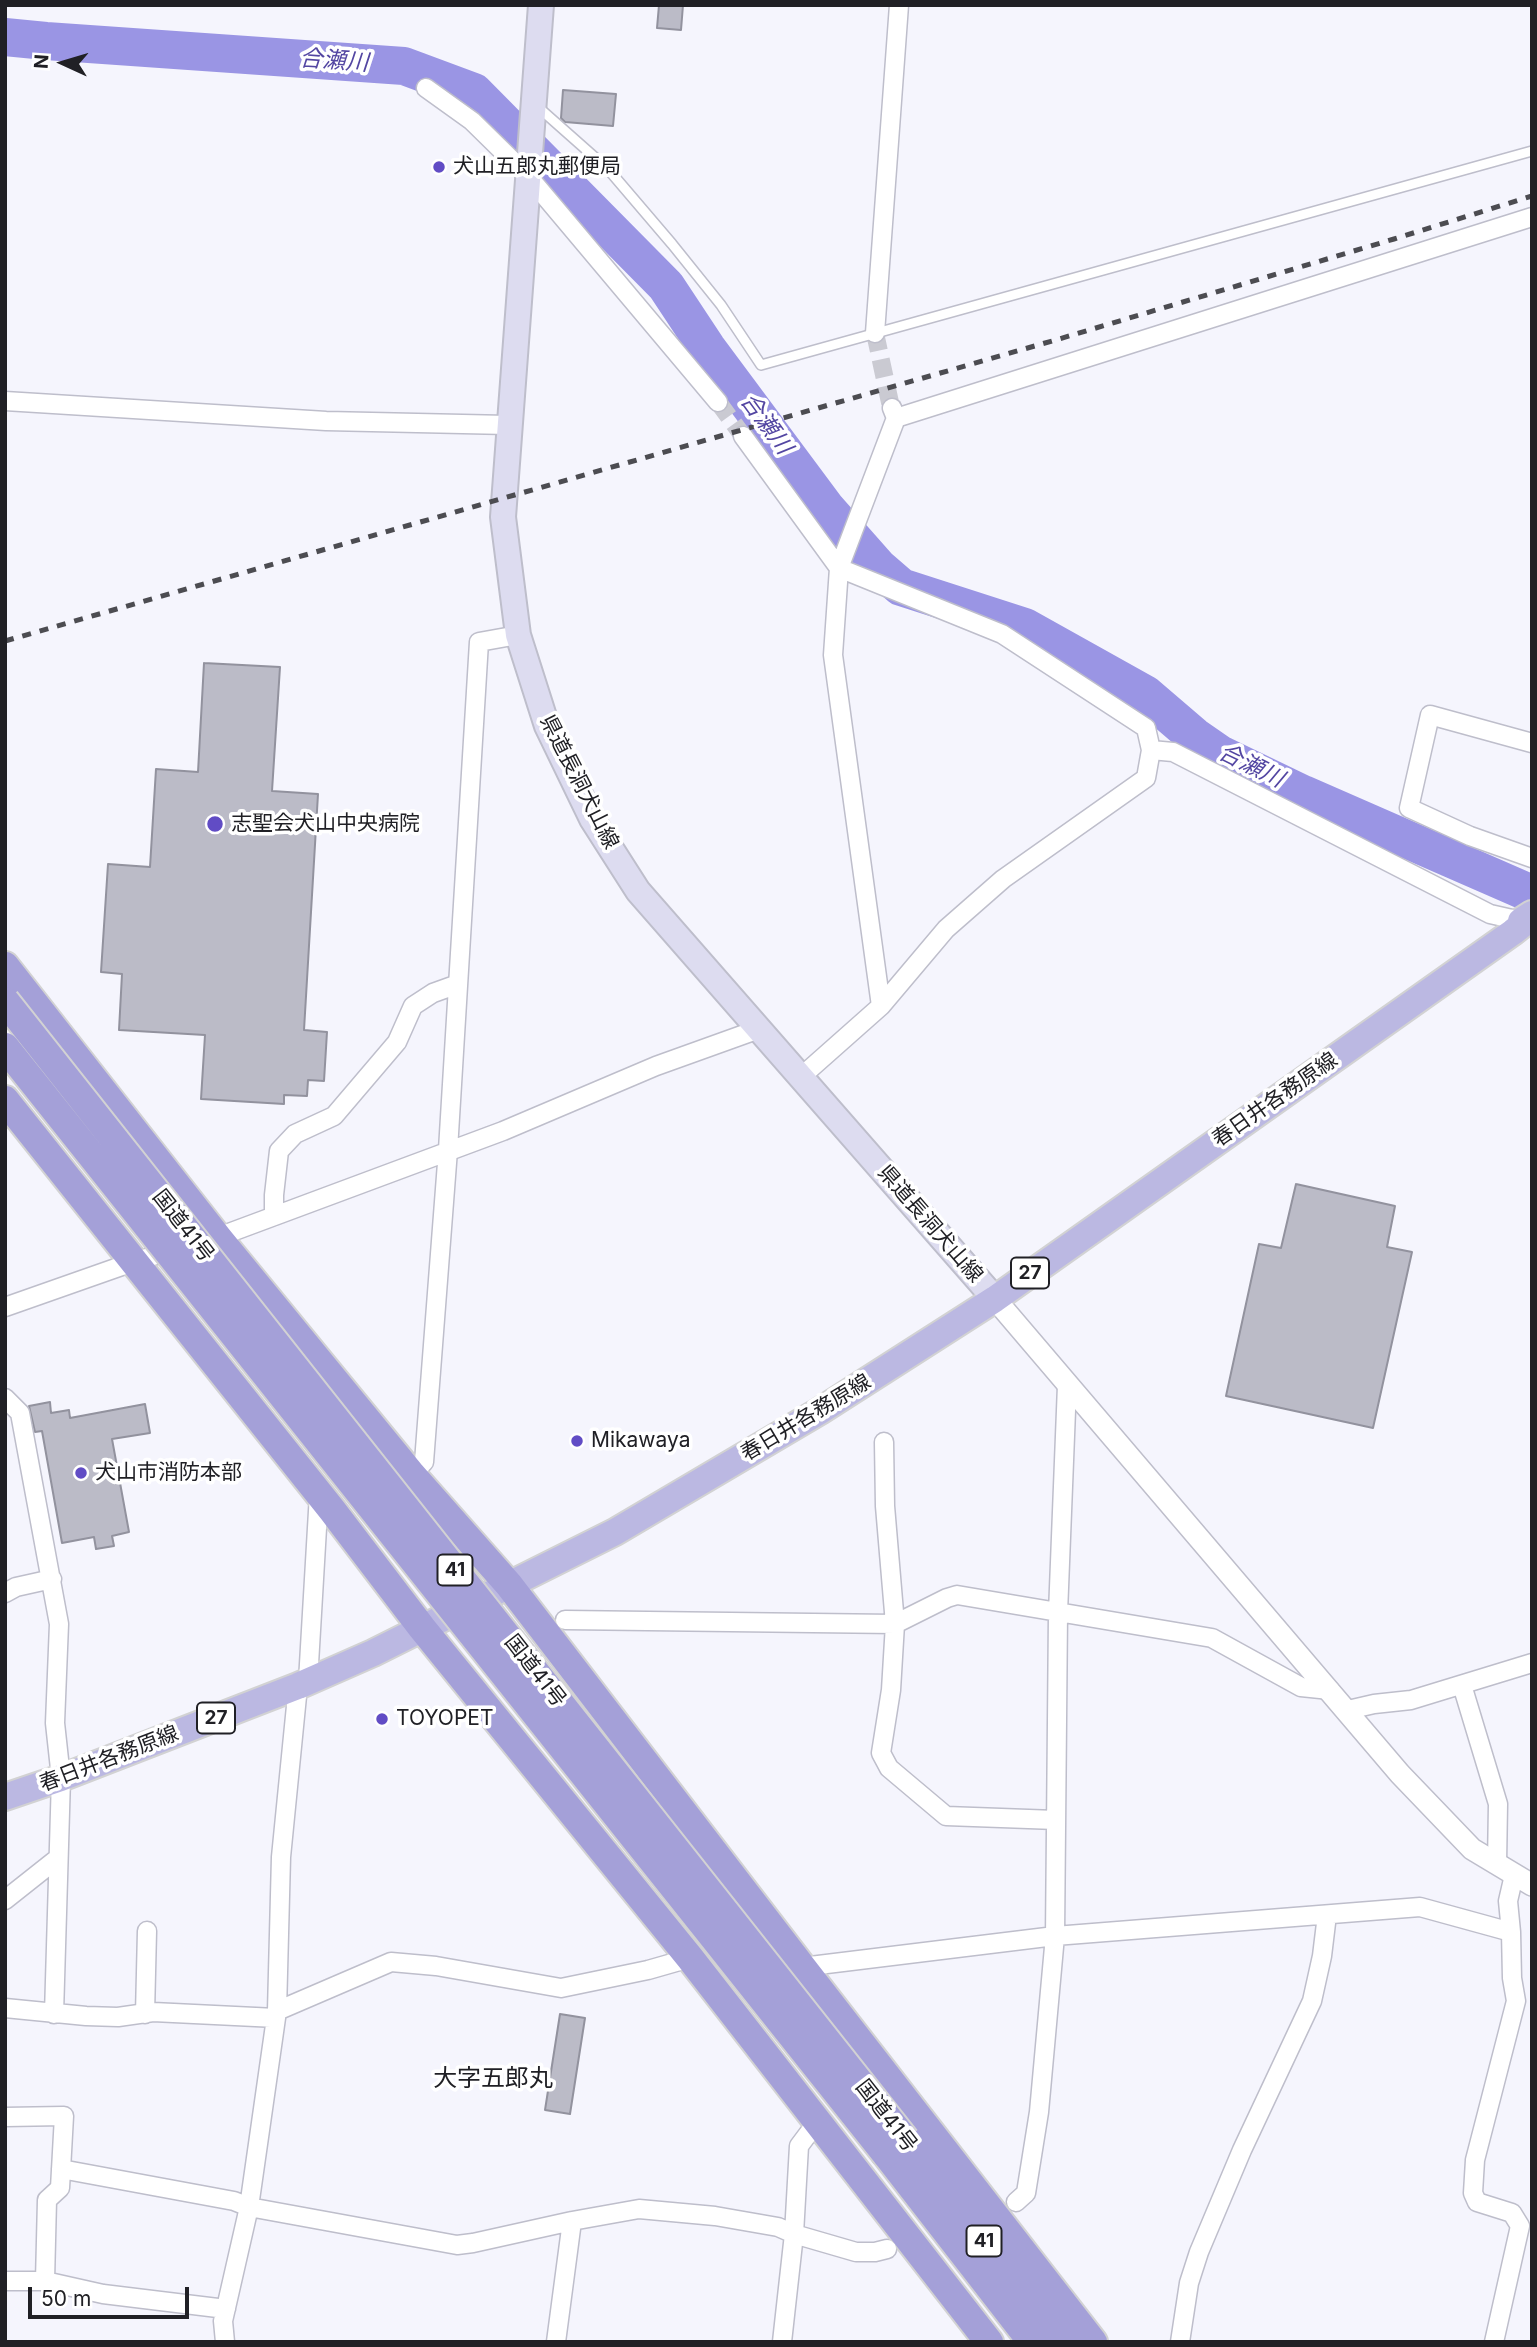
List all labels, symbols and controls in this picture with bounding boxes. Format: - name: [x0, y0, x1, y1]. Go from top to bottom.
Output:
- north arrow: [28, 28, 98, 98]
- water label: 合瀬川: [299, 45, 369, 77]
- text: N: [30, 53, 54, 70]
- place label: 犬山五郎丸郵便局: [453, 154, 621, 180]
- marker: 犬山五郎丸郵便局: [431, 159, 447, 175]
- water label: 合瀬川: [735, 388, 797, 460]
- street label: 県道長洞犬山線: [534, 711, 624, 853]
- water label: 合瀬川: [1214, 738, 1288, 794]
- place label: 志聖会犬山中央病院: [231, 811, 420, 837]
- marker: 志聖会犬山中央病院: [205, 814, 225, 834]
- street label: 春日井各務原線: [1208, 1048, 1342, 1152]
- street label: 県道長洞犬山線: [872, 1160, 988, 1288]
- street label: 国道41号: [147, 1185, 219, 1267]
- road number: 27: [1011, 1258, 1049, 1288]
- street label: 春日井各務原線: [737, 1369, 875, 1467]
- place label: Mikawaya: [591, 1428, 691, 1454]
- marker: Mikawaya: [569, 1433, 585, 1449]
- place label: 犬山市消防本部: [95, 1460, 242, 1486]
- marker: 犬山市消防本部: [73, 1465, 89, 1481]
- road number: 41: [438, 1554, 472, 1586]
- street label: 国道41号: [499, 1630, 571, 1712]
- road number: 27: [197, 1702, 235, 1734]
- place label: TOYOPET: [396, 1706, 493, 1732]
- marker: TOYOPET: [374, 1711, 390, 1727]
- street label: 春日井各務原線: [36, 1721, 182, 1797]
- district label: 大字五郎丸: [433, 2065, 553, 2093]
- street label: 国道41号: [850, 2075, 922, 2157]
- road number: 41: [967, 2226, 1002, 2256]
- scale bar: [32, 2274, 192, 2318]
- text: 50 m: [41, 2286, 91, 2311]

